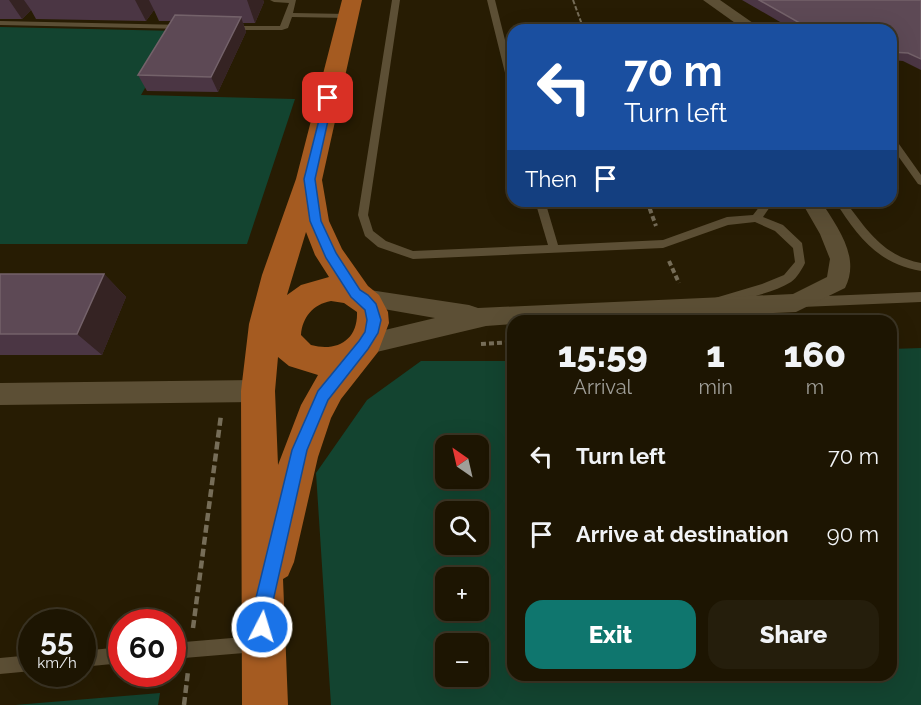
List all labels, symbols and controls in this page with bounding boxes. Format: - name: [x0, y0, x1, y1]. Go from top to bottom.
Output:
- text: 70 m: [624, 47, 723, 96]
- icon: left: [525, 48, 603, 126]
- pin: [302, 72, 353, 123]
- icon: arrive: [311, 81, 344, 114]
- text: Turn left: [624, 97, 727, 128]
- icon: arrive: [589, 162, 622, 195]
- text: Then: [525, 166, 577, 192]
- text: 15:59: [558, 333, 648, 375]
- text: 1: [706, 333, 725, 375]
- text: 160: [784, 333, 846, 375]
- text: Arrival: [573, 375, 632, 399]
- text: min: [698, 375, 733, 399]
- text: m: [806, 375, 824, 399]
- north arrow: [435, 435, 489, 489]
- map controls: [435, 435, 489, 687]
- icon: left: [525, 440, 558, 473]
- text: Turn left: [576, 443, 666, 469]
- text: 70 m: [828, 443, 879, 469]
- button: search: [435, 501, 489, 555]
- icon: arrive: [525, 518, 558, 551]
- text: Arrive at destination: [576, 521, 789, 547]
- text: 90 m: [827, 521, 879, 547]
- button: +: [435, 567, 489, 621]
- position arrow: [230, 595, 294, 659]
- button: Exit: [525, 600, 696, 669]
- button: Share: [708, 600, 879, 669]
- speed limit sign: 60: [108, 609, 186, 687]
- text: 55: [40, 623, 74, 658]
- button: −: [435, 633, 489, 687]
- text: km/h: [37, 654, 77, 672]

